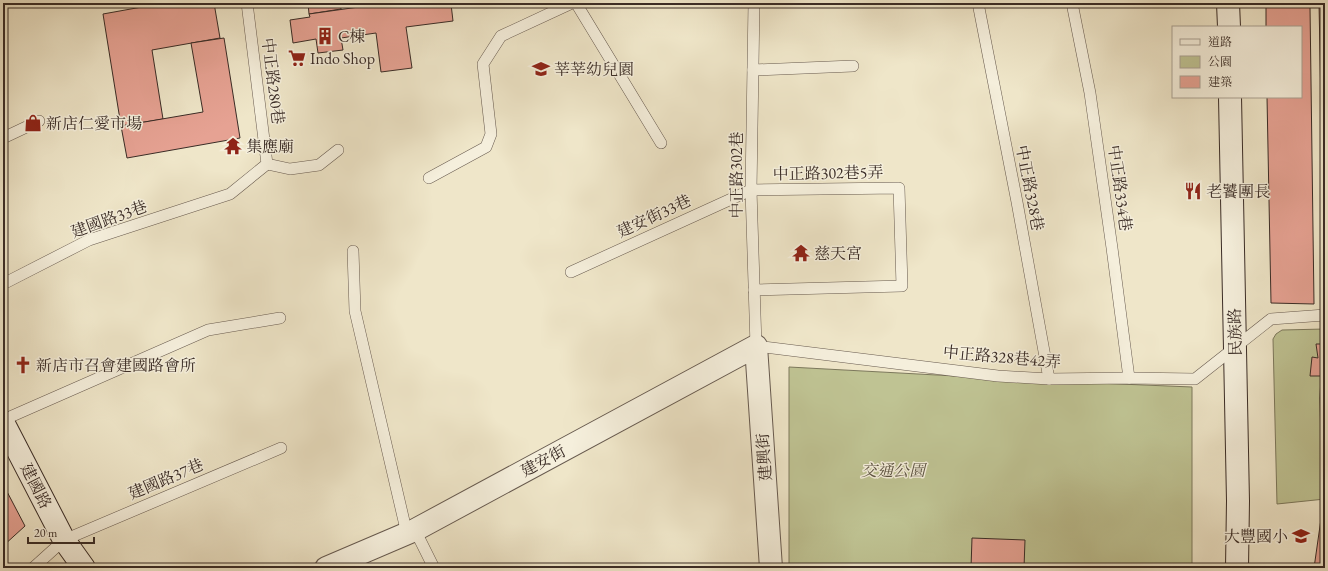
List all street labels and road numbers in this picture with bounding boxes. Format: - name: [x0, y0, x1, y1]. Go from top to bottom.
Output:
- street label: 中正路280巷: [257, 37, 289, 125]
- street label: 中正路302巷: [726, 131, 747, 219]
- street label: 中正路328巷: [1011, 143, 1049, 233]
- street label: 中正路334巷: [1104, 143, 1136, 233]
- street label: 中正路302巷5弄: [772, 162, 884, 184]
- street label: 建安街33巷: [614, 190, 694, 242]
- street label: 建國路33巷: [68, 196, 150, 242]
- street label: 民族路: [1224, 308, 1246, 356]
- street label: 中正路328巷42弄: [942, 341, 1062, 373]
- street label: 建興街: [752, 432, 776, 482]
- street label: 建安街: [517, 440, 569, 482]
- street label: 建國路37巷: [125, 454, 207, 504]
- street label: 建國路: [16, 460, 56, 512]

